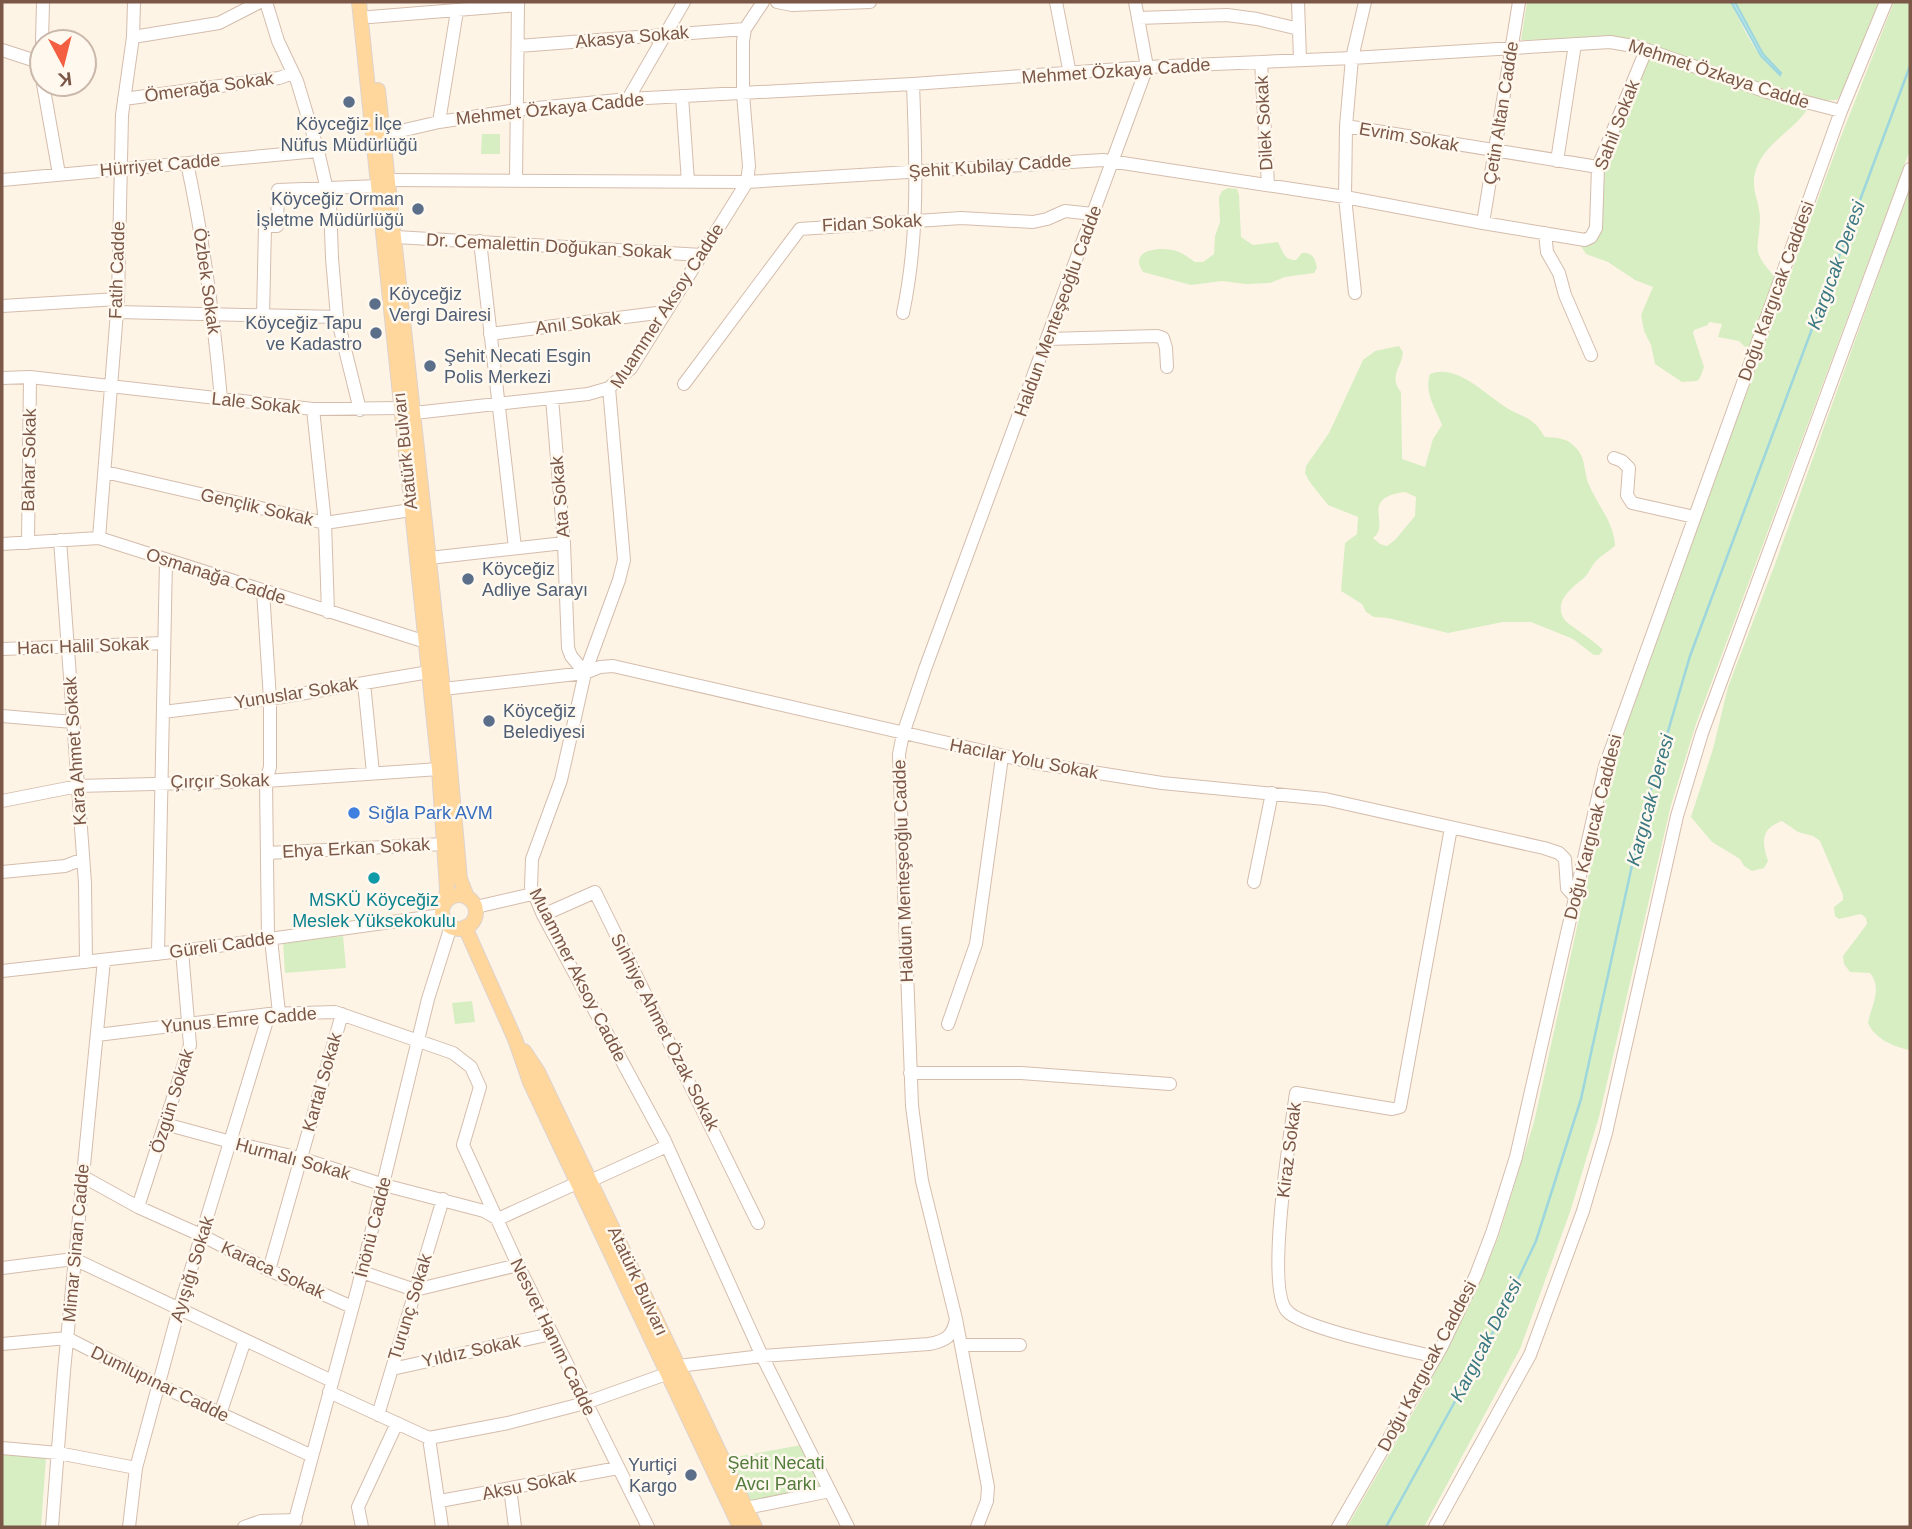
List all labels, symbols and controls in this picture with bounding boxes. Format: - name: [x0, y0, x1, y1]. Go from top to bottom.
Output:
- street label: Akasya Sokak: [574, 22, 691, 52]
- north arrow: [28, 28, 98, 98]
- street label: Mehmet Özkaya Cadde: [1626, 35, 1812, 113]
- street label: Çetin Altan Cadde: [1480, 40, 1522, 186]
- street label: Mehmet Özkaya Cadde: [1021, 54, 1211, 88]
- text: K: [57, 68, 73, 91]
- street label: Ömerağa Sokak: [143, 68, 276, 106]
- street label: Dilek Sokak: [1251, 74, 1276, 171]
- street label: Sahil Sokak: [1591, 76, 1644, 173]
- street label: Mehmet Özkaya Cadde: [455, 89, 645, 129]
- marker: Köyceğiz İlçe Nüfus Müdürlüğü: [341, 94, 357, 110]
- place label: Köyceğiz İlçe Nüfus Müdürlüğü: [280, 114, 418, 155]
- street label: Evrim Sokak: [1358, 118, 1461, 156]
- street label: Hürriyet Cadde: [99, 150, 221, 180]
- street label: Şehit Kubilay Cadde: [908, 150, 1072, 182]
- place label: Köyceğiz Orman İşletme Müdürlüğü: [256, 189, 404, 230]
- water label: Kargıcak Deresi: [1803, 197, 1869, 332]
- street label: Doğu Kargıcak Caddesi: [1734, 198, 1818, 384]
- marker: Köyceğiz Orman İşletme Müdürlüğü: [410, 201, 426, 217]
- street label: Haldun Menteşeoğlu Cadde: [1010, 203, 1106, 419]
- street label: Fidan Sokak: [822, 210, 923, 236]
- street label: Muammer Aksoy Cadde: [606, 220, 728, 392]
- street label: Fatih Cadde: [105, 221, 129, 319]
- street label: Özbek Sokak: [190, 227, 224, 336]
- street label: Dr. Cemalettin Doğukan Sokak: [426, 230, 673, 262]
- place label: Köyceğiz Vergi Dairesi: [389, 284, 491, 325]
- marker: Köyceğiz Vergi Dairesi: [367, 296, 383, 312]
- street label: Anıl Sokak: [534, 308, 623, 338]
- place label: Köyceğiz Tapu ve Kadastro: [245, 313, 362, 354]
- marker: Köyceğiz Tapu ve Kadastro: [368, 325, 384, 341]
- place label: Şehit Necati Esgin Polis Merkezi: [444, 346, 591, 387]
- marker: Şehit Necati Esgin Polis Merkezi: [422, 358, 438, 374]
- street label: Lale Sokak: [211, 388, 302, 418]
- street label: Atatürk Bulvarı: [389, 391, 421, 511]
- street label: Bahar Sokak: [18, 407, 40, 512]
- street label: Ata Sokak: [546, 454, 574, 539]
- street label: Gençlik Sokak: [199, 484, 316, 530]
- street label: Osmanağa Cadde: [143, 544, 289, 608]
- place label: Köyceğiz Adliye Sarayı: [482, 559, 588, 600]
- marker: Köyceğiz Adliye Sarayı: [460, 571, 476, 587]
- street label: Hacı Halil Sokak: [17, 634, 150, 658]
- street label: Yunuslar Sokak: [233, 673, 360, 713]
- street label: Kara Ahmet Sokak: [60, 675, 90, 826]
- place label: Köyceğiz Belediyesi: [503, 701, 585, 742]
- marker: Köyceğiz Belediyesi: [481, 713, 497, 729]
- water label: Kargıcak Deresi: [1622, 731, 1678, 868]
- street label: Doğu Kargıcak Caddesi: [1560, 732, 1626, 922]
- street label: Hacılar Yolu Sokak: [948, 735, 1101, 783]
- street label: Haldun Menteşeoğlu Cadde: [889, 759, 917, 983]
- street label: Çırçır Sokak: [170, 770, 271, 792]
- place label: Sığla Park AVM: [368, 803, 493, 823]
- marker: Sığla Park AVM: [346, 805, 362, 821]
- street label: Ehya Erkan Sokak: [282, 834, 431, 862]
- marker: MSKÜ Köyceğiz Meslek Yüksekokulu: [366, 870, 382, 886]
- street label: Muammer Aksoy Cadde: [525, 885, 631, 1065]
- place label: MSKÜ Köyceğiz Meslek Yüksekokulu: [292, 890, 456, 931]
- street label: Güreli Cadde: [168, 928, 276, 962]
- street label: Sıhhiye Ahmet Özak Sokak: [607, 930, 724, 1135]
- street label: Yunus Emre Cadde: [160, 1003, 318, 1037]
- street label: Kartal Sokak: [298, 1029, 346, 1134]
- street label: Özgün Sokak: [147, 1045, 198, 1156]
- street label: Kiraz Sokak: [1273, 1100, 1305, 1199]
- street label: Hurmalı Sokak: [233, 1134, 354, 1184]
- street label: Mimar Sinan Cadde: [59, 1163, 93, 1323]
- street label: İnönü Cadde: [351, 1175, 395, 1279]
- street label: Ayışığı Sokak: [166, 1213, 218, 1324]
- street label: Atatürk Bulvarı: [604, 1223, 672, 1339]
- street label: Karaca Sokak: [218, 1237, 329, 1303]
- street label: Turunç Sokak: [384, 1250, 436, 1363]
- street label: Nesvet Hanım Cadde: [506, 1255, 600, 1419]
- water label: Kargıcak Deresi: [1446, 1274, 1526, 1405]
- street label: Doğu Kargıcak Caddesi: [1374, 1277, 1480, 1455]
- street label: Yıldız Sokak: [420, 1331, 523, 1371]
- street label: Dumlupınar Cadde: [88, 1342, 232, 1426]
- park label: Şehit Necati Avcı Parkı: [727, 1453, 825, 1494]
- place label: Yurtiçi Kargo: [628, 1455, 677, 1496]
- street label: Aksu Sokak: [480, 1466, 579, 1504]
- marker: Yurtiçi Kargo: [683, 1467, 699, 1483]

